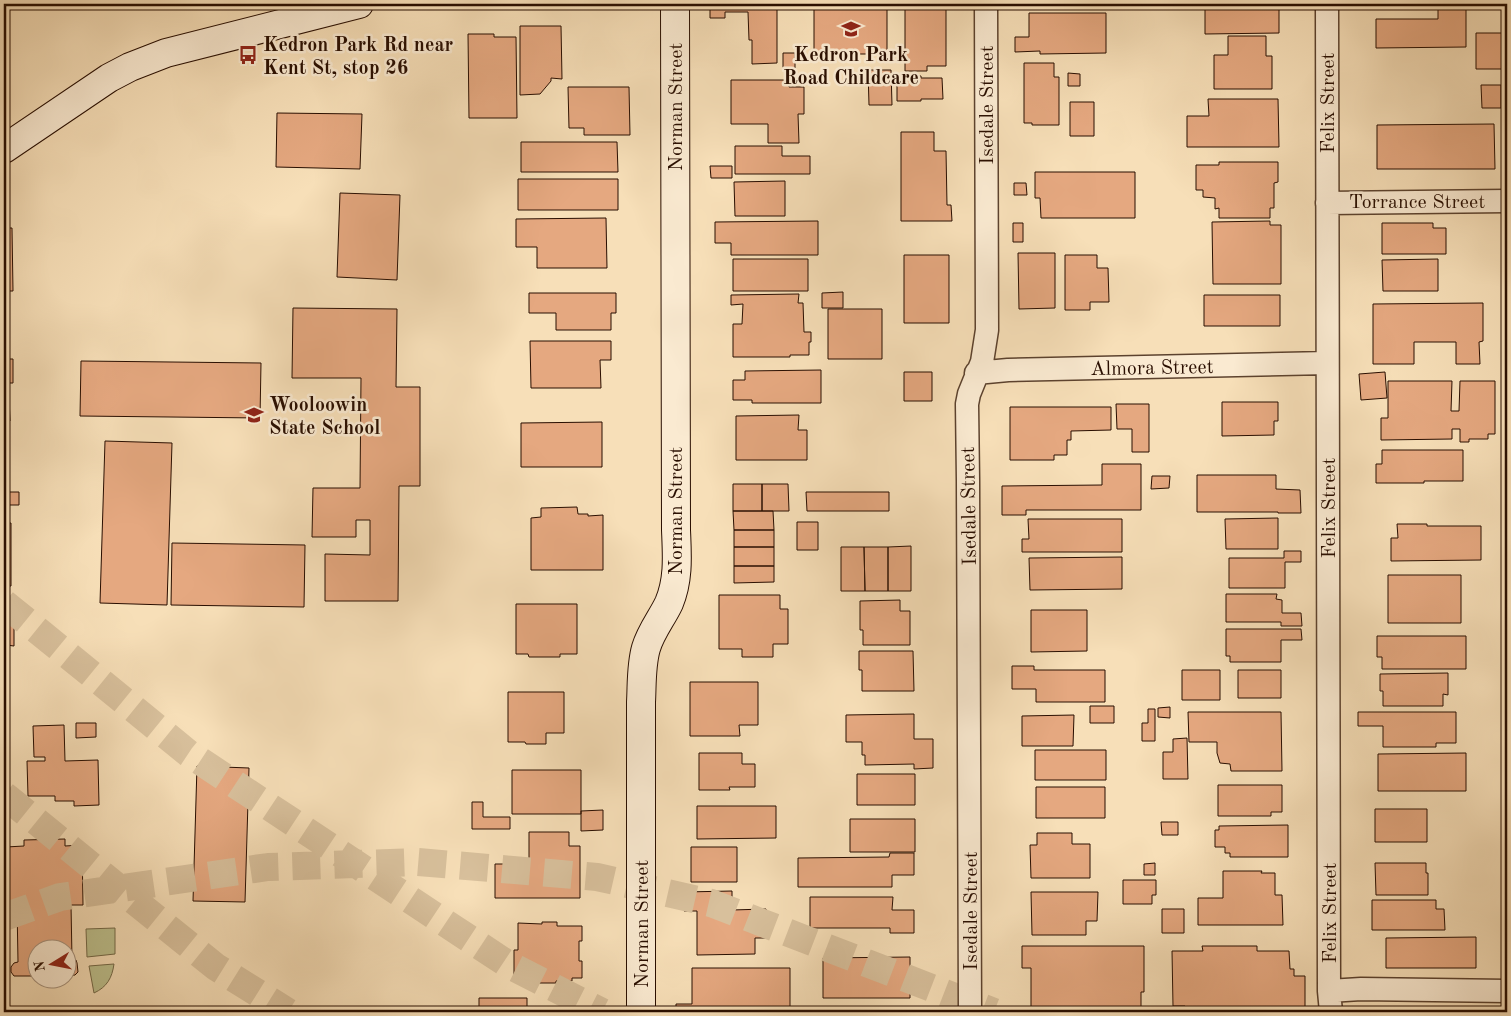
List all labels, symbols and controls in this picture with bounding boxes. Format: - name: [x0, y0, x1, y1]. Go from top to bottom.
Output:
- school or university icon: Kedron Park Road Childcare: [840, 18, 862, 40]
- place label: Kedron Park Rd near Kent St, stop 26: [263, 36, 454, 79]
- street label: Norman Street: [667, 43, 687, 171]
- bus stop icon: Kedron Park Rd near Kent St, stop 26: [237, 44, 259, 66]
- street label: Isedale Street: [978, 45, 998, 165]
- place label: Kedron Park Road Childcare: [783, 46, 919, 89]
- street label: Felix Street: [1319, 52, 1339, 154]
- street label: Torrance Street: [1349, 193, 1485, 213]
- street label: Almora Street: [1090, 358, 1214, 380]
- place label: Wooloowin State School: [269, 396, 380, 439]
- school or university icon: Wooloowin State School: [243, 404, 265, 426]
- street label: Isedale Street: [959, 446, 981, 566]
- street label: Norman Street: [667, 447, 687, 575]
- street label: Felix Street: [1320, 457, 1340, 559]
- street label: Isedale Street: [962, 851, 982, 971]
- street label: Norman Street: [633, 860, 653, 988]
- street label: Felix Street: [1321, 862, 1341, 964]
- north arrow: [28, 938, 78, 988]
- text: N: [32, 959, 48, 973]

